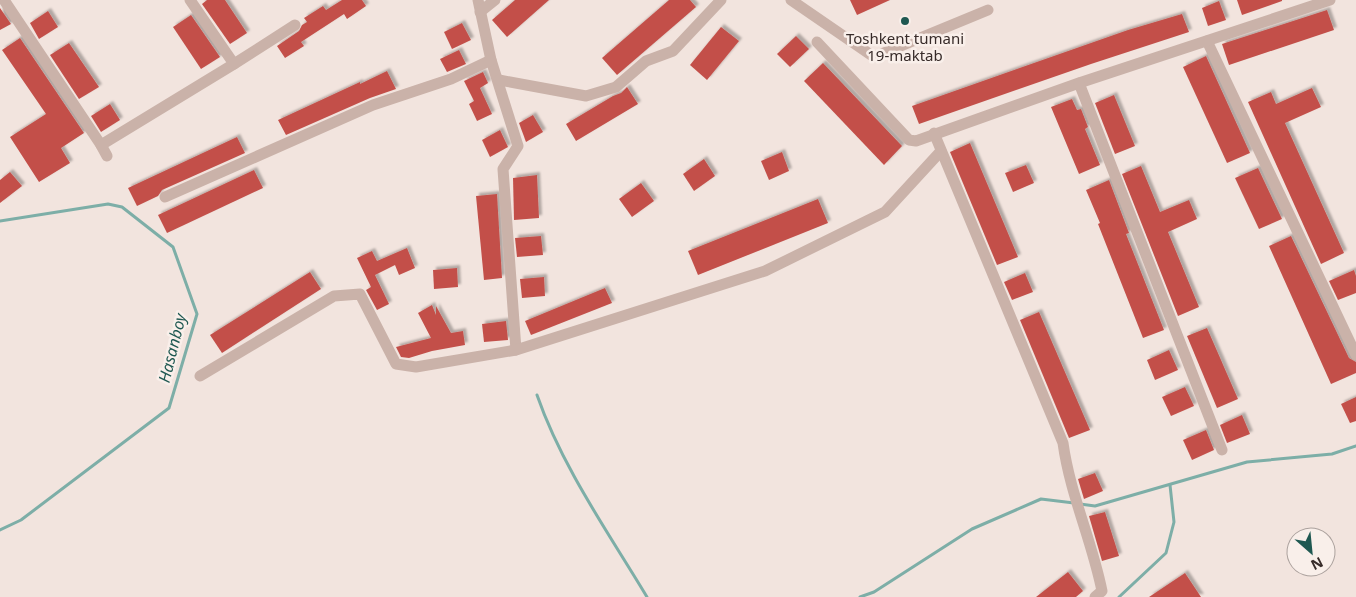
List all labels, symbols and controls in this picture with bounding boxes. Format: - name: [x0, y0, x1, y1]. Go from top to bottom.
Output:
- marker: Toshkent tumani 19-maktab: [899, 15, 911, 27]
- place label: Toshkent tumani 19-maktab: [846, 28, 964, 65]
- water label: Hasanboy: [153, 310, 192, 385]
- north arrow: [1286, 527, 1336, 577]
- text: N: [1308, 553, 1327, 575]

